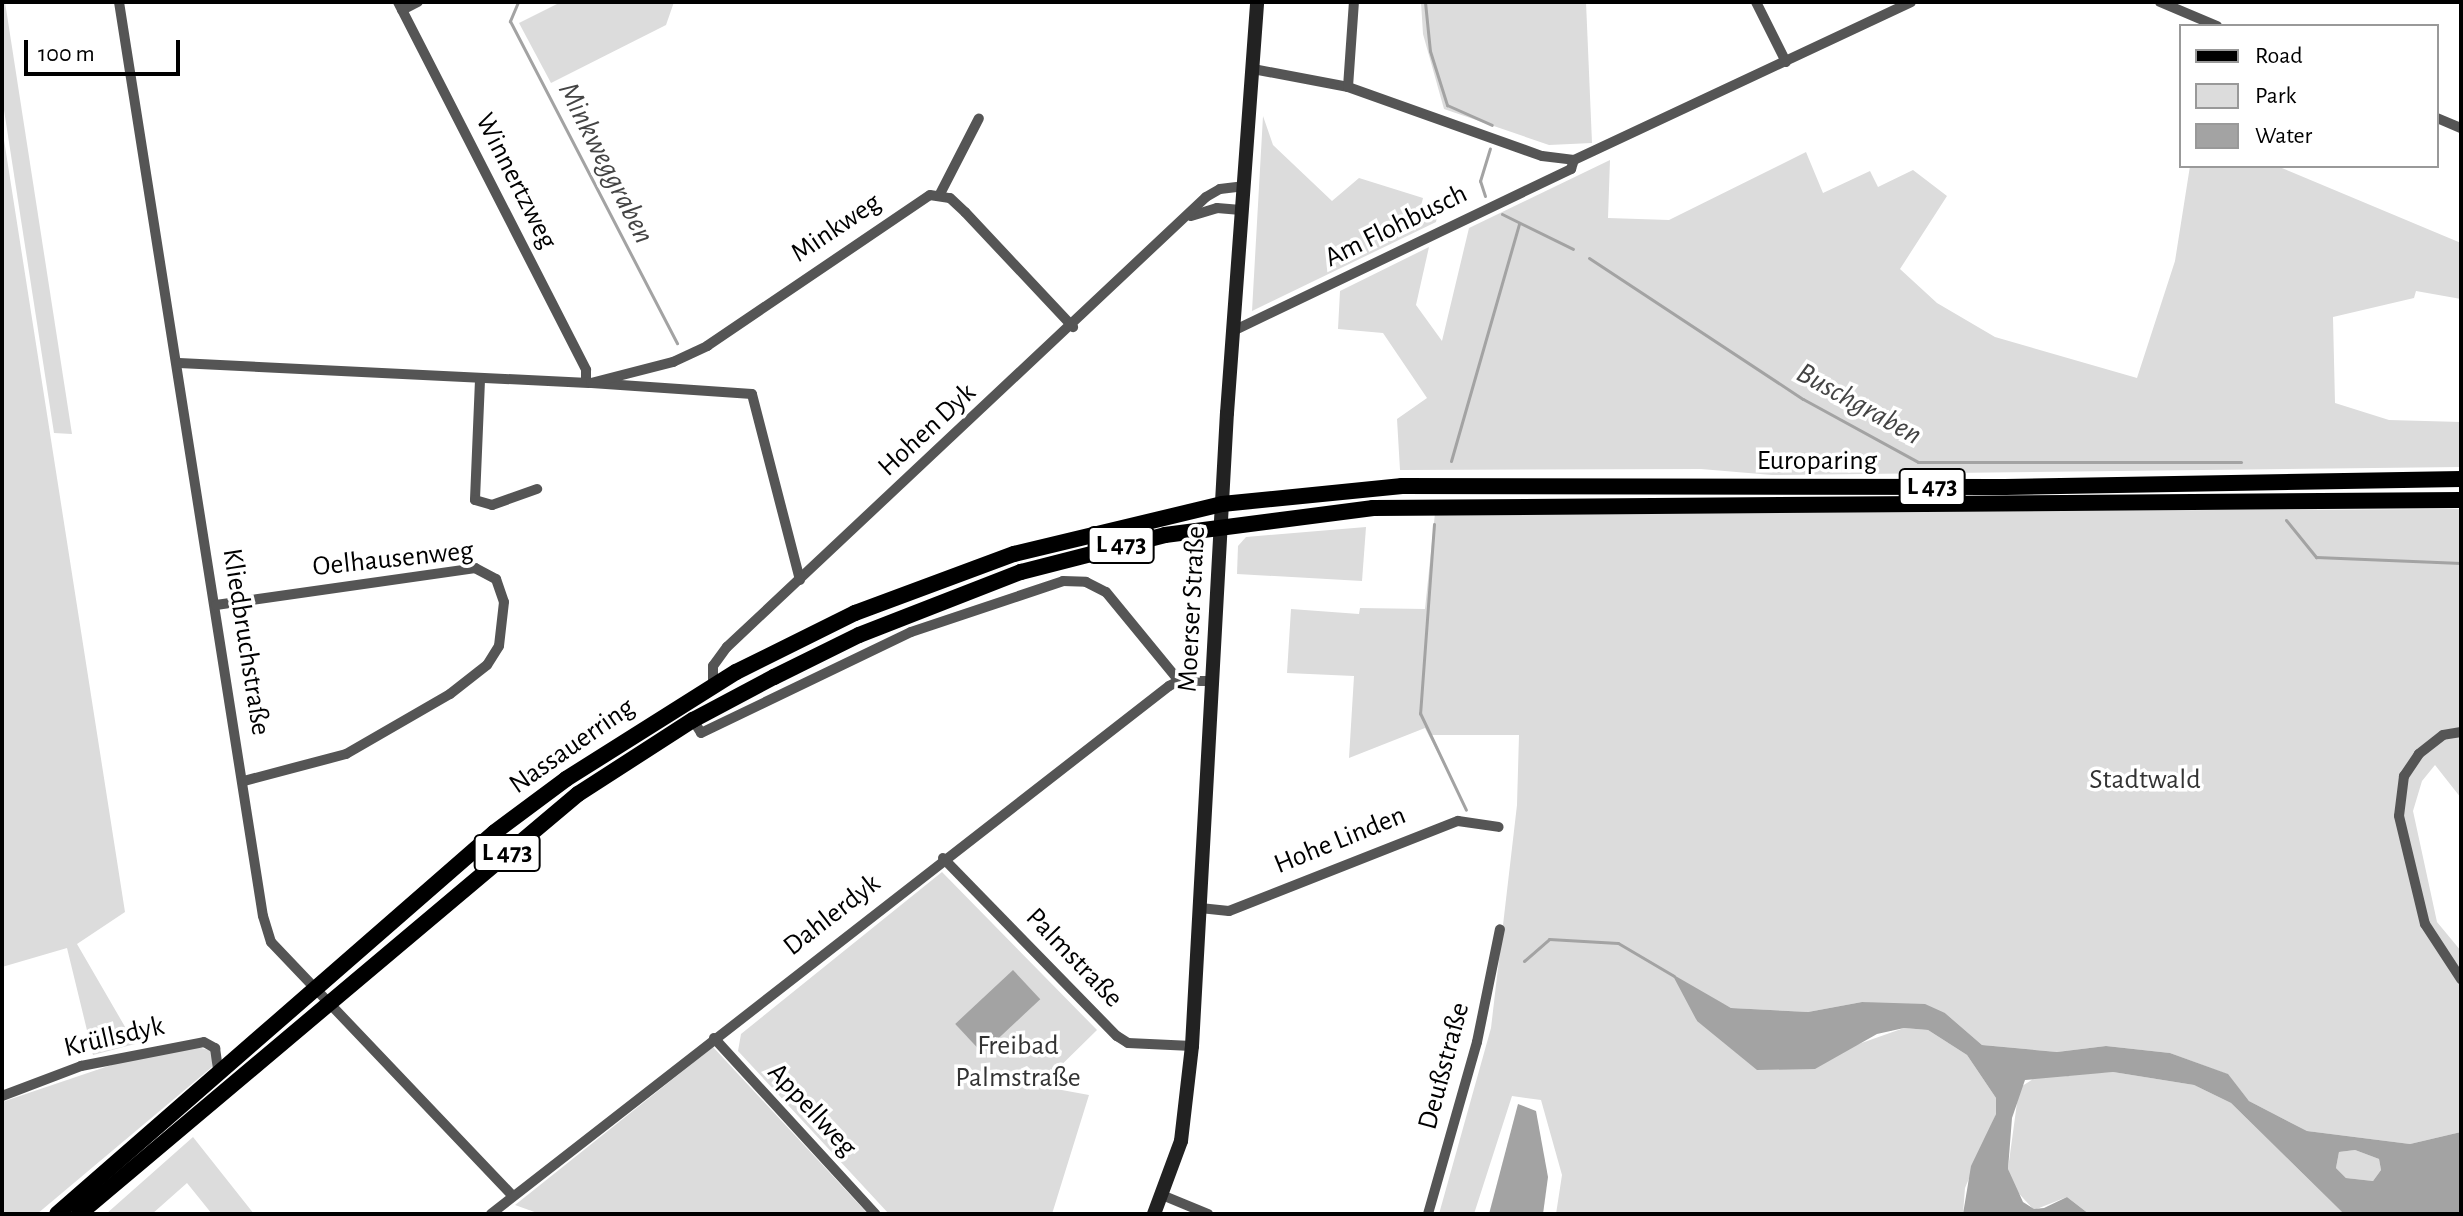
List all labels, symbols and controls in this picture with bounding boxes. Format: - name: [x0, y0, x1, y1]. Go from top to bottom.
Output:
- scale bar: [28, 24, 184, 74]
- legend: [2179, 24, 2439, 168]
- text: 100 m: [38, 42, 95, 66]
- text: Road: [2255, 44, 2303, 68]
- water label: Minkweggraben: [550, 76, 662, 250]
- text: Park: [2255, 84, 2296, 108]
- street label: Winnertzweg: [468, 108, 564, 254]
- text: Water: [2255, 124, 2312, 148]
- street label: Am Flohbusch: [1319, 177, 1473, 275]
- street label: Minkweg: [785, 186, 887, 270]
- water label: Buschgraben: [1790, 355, 1928, 453]
- street label: Hohen Dyk: [871, 376, 983, 484]
- street label: Europaring: [1757, 444, 1877, 478]
- road number: L 473: [1898, 465, 1966, 509]
- road number: L 473: [1087, 523, 1155, 567]
- street label: Moerser Straße: [1171, 525, 1213, 693]
- street label: Oelhausenweg: [311, 534, 475, 584]
- street label: Kliedbruchstraße: [215, 546, 277, 738]
- street label: Nassauerring: [503, 691, 641, 801]
- park label: Stadtwald: [2089, 763, 2201, 797]
- street label: Hohe Linden: [1269, 798, 1411, 882]
- road number: L 473: [473, 831, 541, 875]
- street label: Dahlerdyk: [777, 867, 887, 963]
- street label: Palmstraße: [1018, 901, 1130, 1015]
- street label: Deußstraße: [1411, 999, 1477, 1133]
- street label: Krüllsdyk: [61, 1009, 167, 1065]
- park label: Freibad Palmstraße: [955, 1029, 1081, 1095]
- street label: Appellweg: [760, 1056, 864, 1164]

